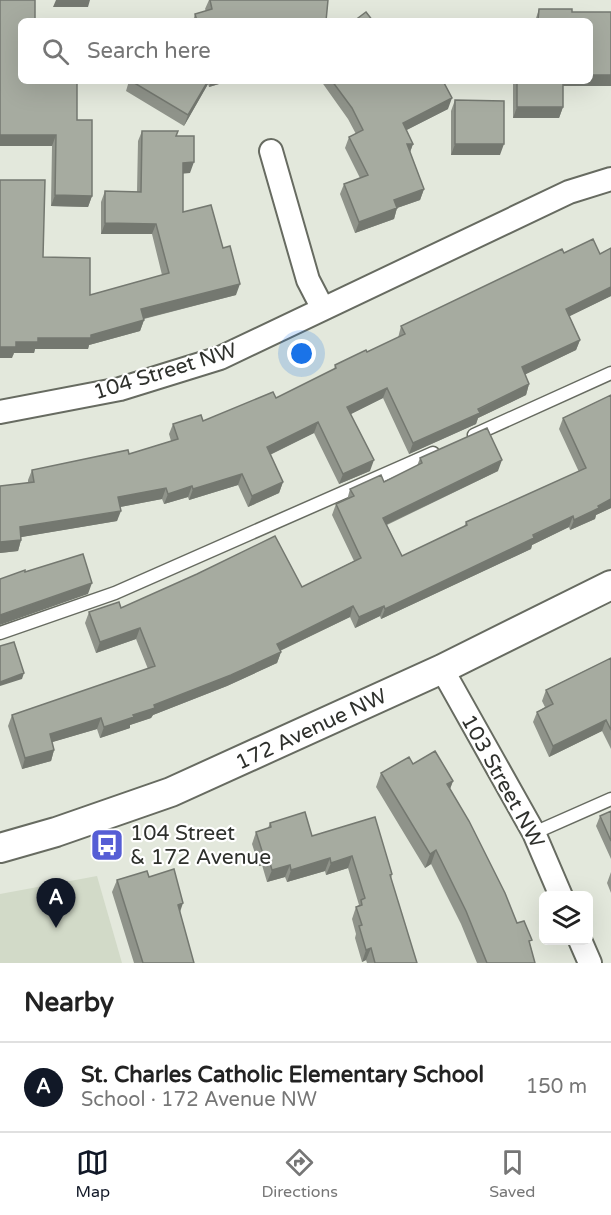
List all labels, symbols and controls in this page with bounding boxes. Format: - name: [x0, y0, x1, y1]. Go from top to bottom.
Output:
- search box: [18, 18, 593, 84]
- icon: search: [39, 35, 72, 68]
- text: Search here: [87, 38, 211, 64]
- street label: 104 Street NW: [90, 338, 240, 405]
- your location: [287, 339, 316, 368]
- street label: 172 Avenue NW: [232, 684, 391, 775]
- street label: 103 Street NW: [456, 710, 550, 852]
- place label: 104 Street & 172 Avenue: [130, 821, 271, 870]
- bus stop icon: 104 Street & 172 Avenue: [89, 827, 125, 863]
- pin: A: [36, 878, 76, 928]
- map controls: [539, 891, 593, 945]
- button: layers: [539, 891, 593, 945]
- text: Nearby: [24, 987, 114, 1018]
- text: St. Charles Catholic Elementary School: [81, 1062, 484, 1088]
- text: A: [36, 1075, 51, 1099]
- text: 150 m: [526, 1075, 587, 1099]
- text: School · 172 Avenue NW: [81, 1088, 317, 1112]
- tab: Map: [76, 1146, 110, 1202]
- tab: Directions: [261, 1146, 338, 1202]
- tab: Saved: [489, 1146, 535, 1202]

